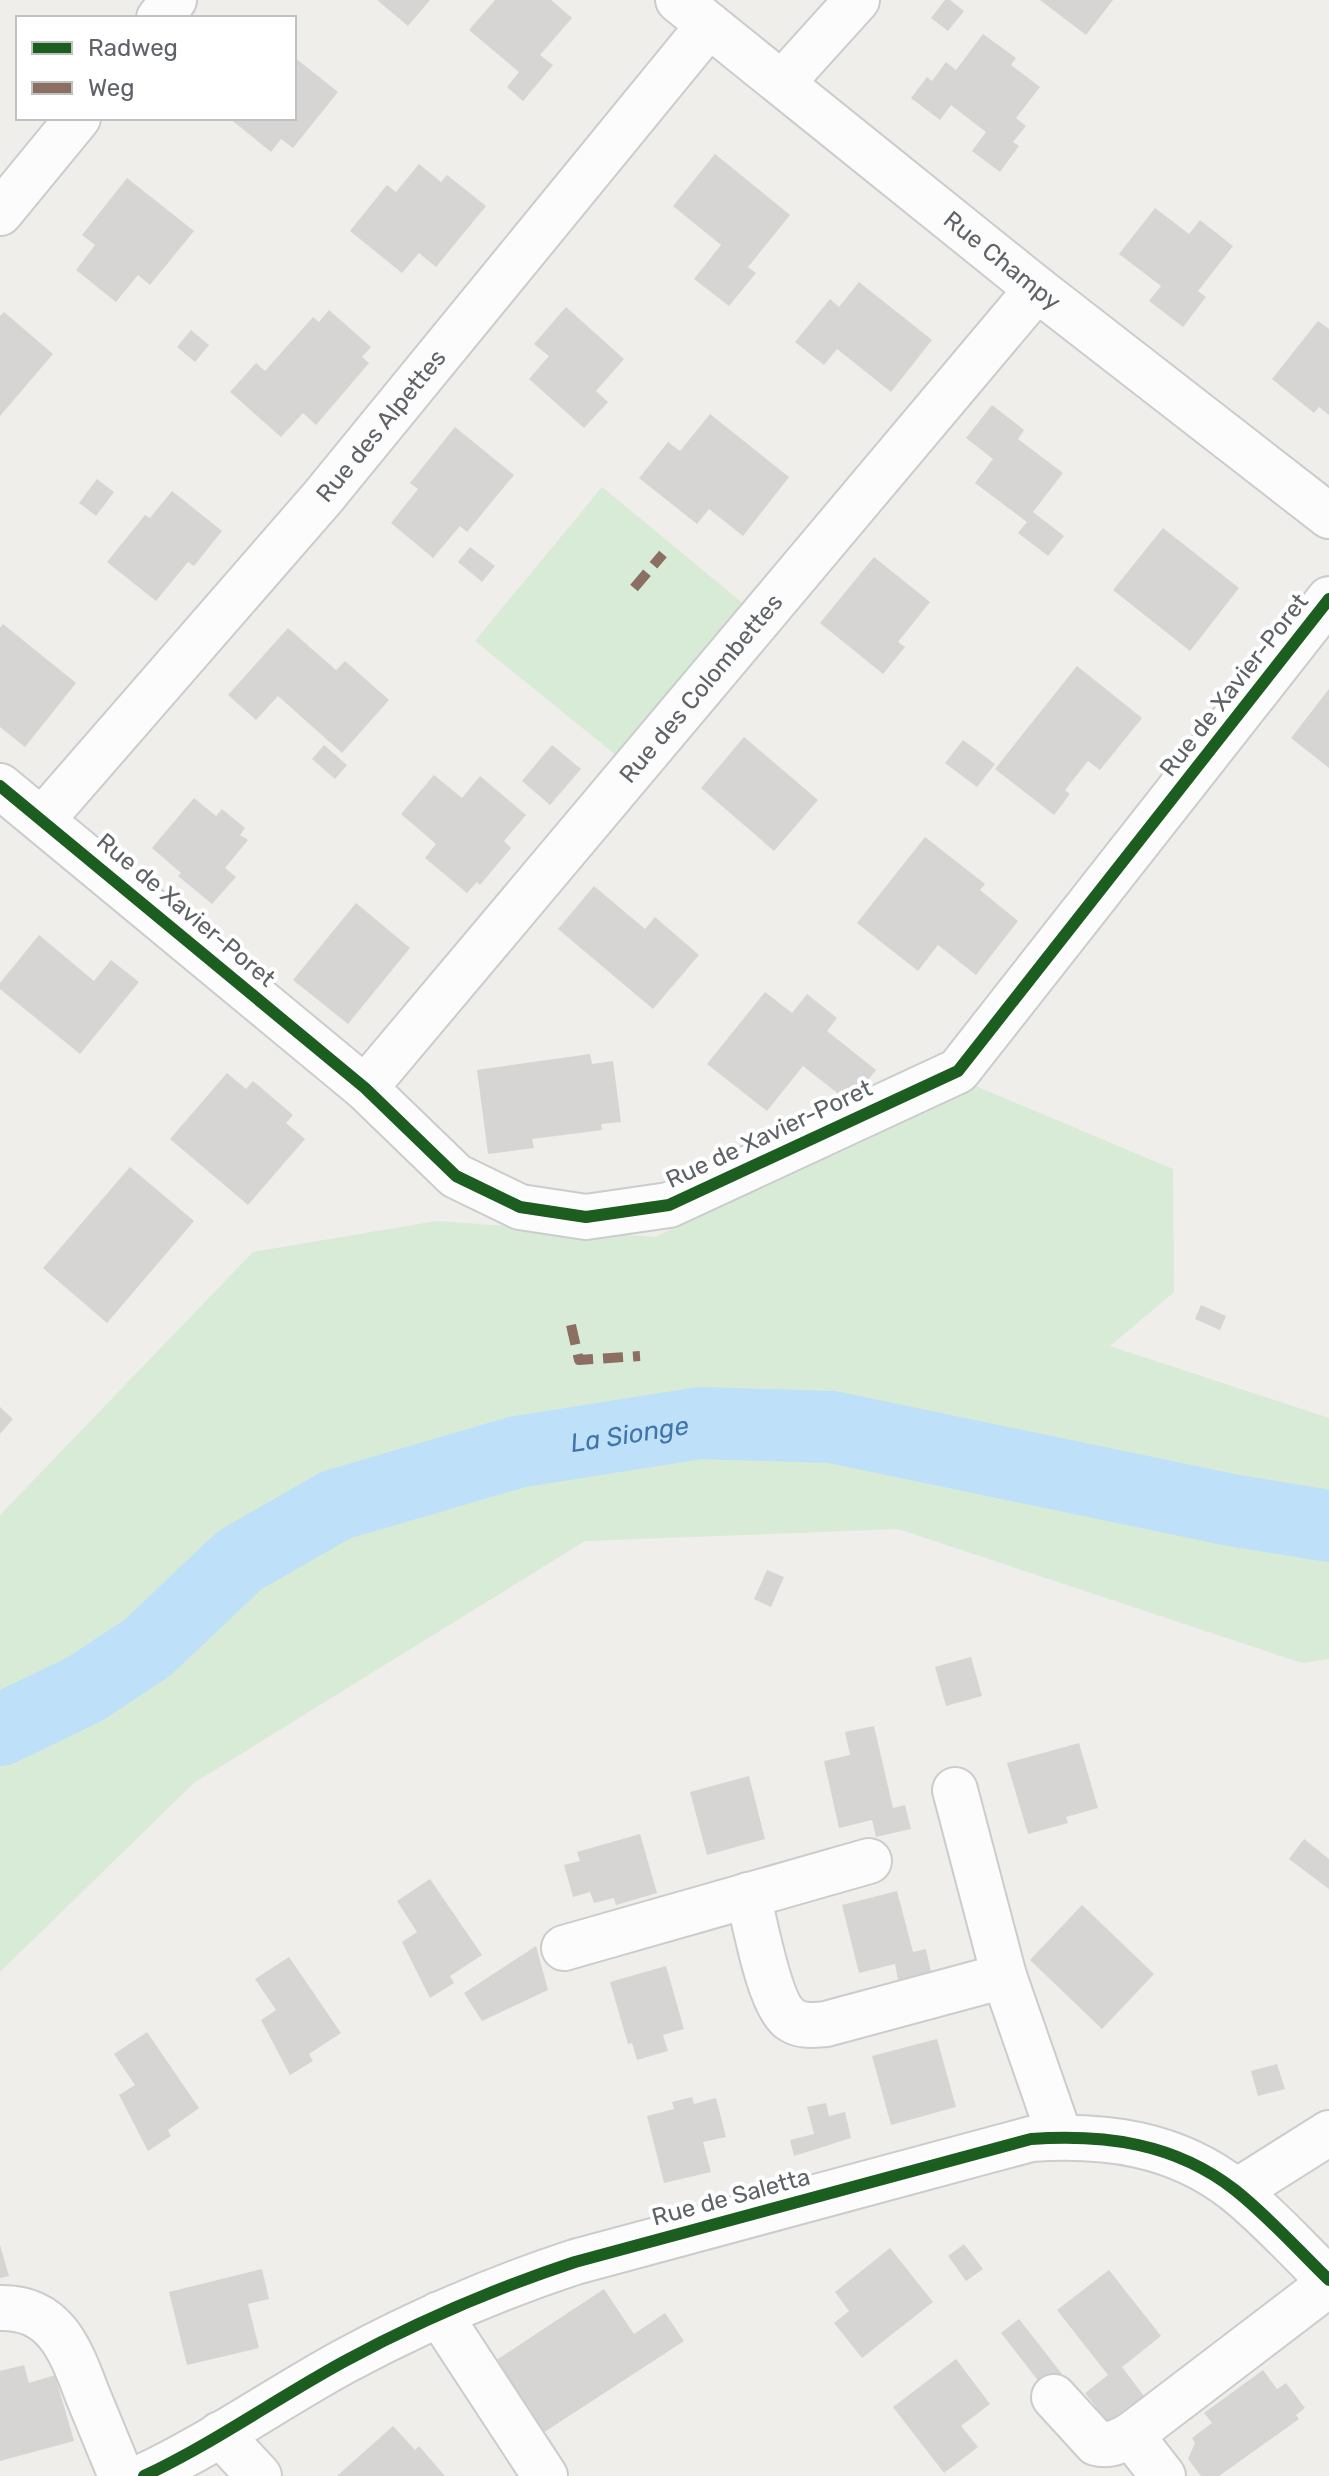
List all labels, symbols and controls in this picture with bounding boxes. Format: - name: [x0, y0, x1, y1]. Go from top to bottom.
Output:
- legend: [16, 16, 296, 120]
- text: Radweg: [88, 34, 178, 62]
- text: Weg: [88, 74, 135, 102]
- street label: Rue Champy: [938, 205, 1066, 316]
- street label: Rue des Alpettes: [311, 344, 452, 508]
- street label: Rue des Colombettes: [614, 588, 788, 789]
- street label: Rue de Xavier-Poret: [1154, 588, 1314, 782]
- street label: Rue de Xavier-Poret: [91, 827, 281, 993]
- street label: Rue de Xavier-Poret: [662, 1074, 876, 1194]
- water label: La Sionge: [568, 1410, 692, 1459]
- street label: Rue de Saletta: [649, 2162, 813, 2232]

